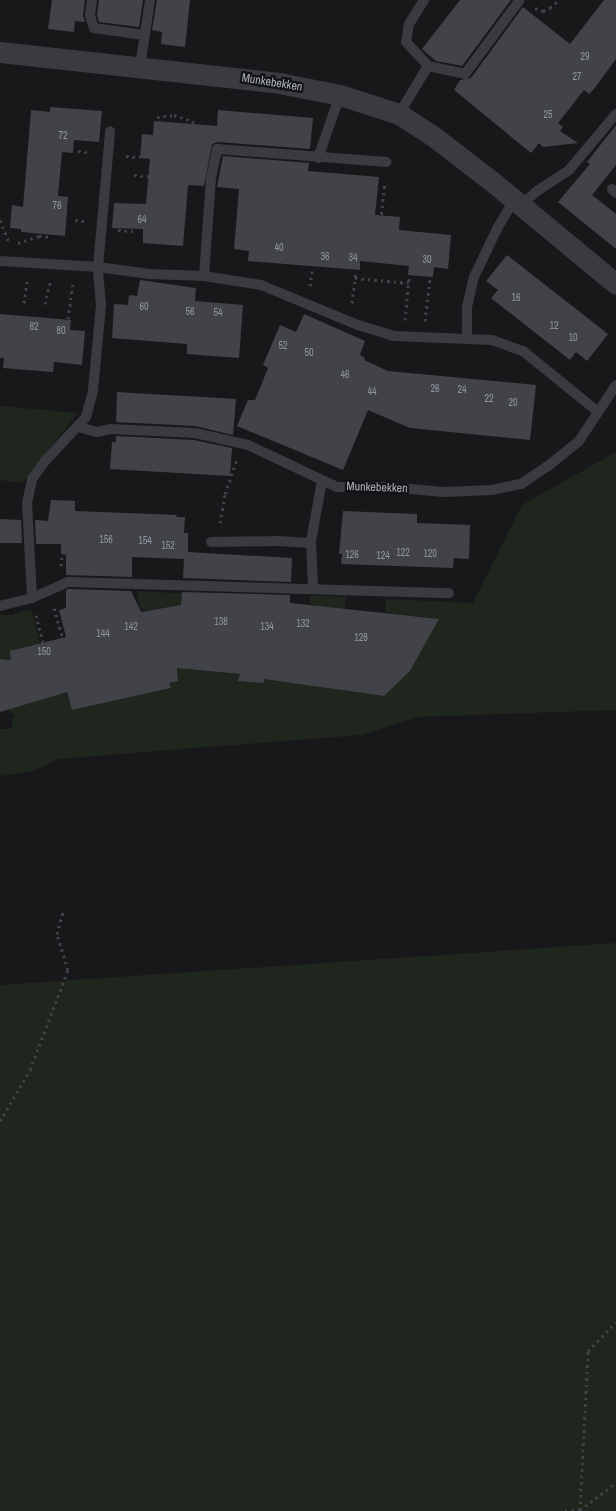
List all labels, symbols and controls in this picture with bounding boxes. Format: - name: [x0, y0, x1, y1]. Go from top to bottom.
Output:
- house number: 29: [580, 51, 590, 63]
- street label: Munkebekken: [241, 71, 303, 95]
- house number: 27: [572, 71, 582, 83]
- house number: 25: [543, 109, 553, 121]
- house number: 72: [58, 130, 68, 142]
- house number: 76: [52, 200, 62, 212]
- house number: 64: [137, 214, 147, 226]
- house number: 40: [274, 242, 284, 254]
- house number: 36: [320, 251, 330, 263]
- house number: 34: [348, 252, 358, 264]
- house number: 30: [422, 254, 432, 266]
- house number: 16: [511, 292, 521, 304]
- house number: 60: [139, 301, 149, 313]
- house number: 56: [185, 306, 195, 318]
- house number: 54: [213, 307, 223, 319]
- house number: 12: [549, 320, 559, 332]
- house number: 82: [29, 321, 39, 333]
- house number: 80: [56, 325, 66, 337]
- house number: 10: [568, 332, 578, 344]
- house number: 52: [278, 340, 288, 352]
- house number: 50: [304, 347, 314, 359]
- house number: 46: [340, 369, 350, 381]
- house number: 26: [430, 383, 440, 395]
- house number: 24: [457, 384, 467, 396]
- house number: 44: [367, 386, 377, 398]
- house number: 22: [484, 393, 494, 405]
- house number: 20: [508, 397, 518, 409]
- street label: Munkebekken: [346, 480, 408, 496]
- house number: 156: [99, 534, 113, 546]
- house number: 154: [138, 535, 152, 547]
- house number: 152: [161, 540, 175, 552]
- house number: 122: [396, 547, 410, 559]
- house number: 120: [423, 548, 437, 560]
- house number: 126: [345, 549, 359, 561]
- house number: 124: [376, 550, 390, 562]
- house number: 138: [214, 616, 228, 628]
- house number: 132: [296, 618, 310, 630]
- house number: 142: [124, 621, 138, 633]
- house number: 134: [260, 621, 274, 633]
- house number: 144: [96, 628, 110, 640]
- house number: 128: [354, 632, 368, 644]
- house number: 150: [37, 646, 51, 658]

